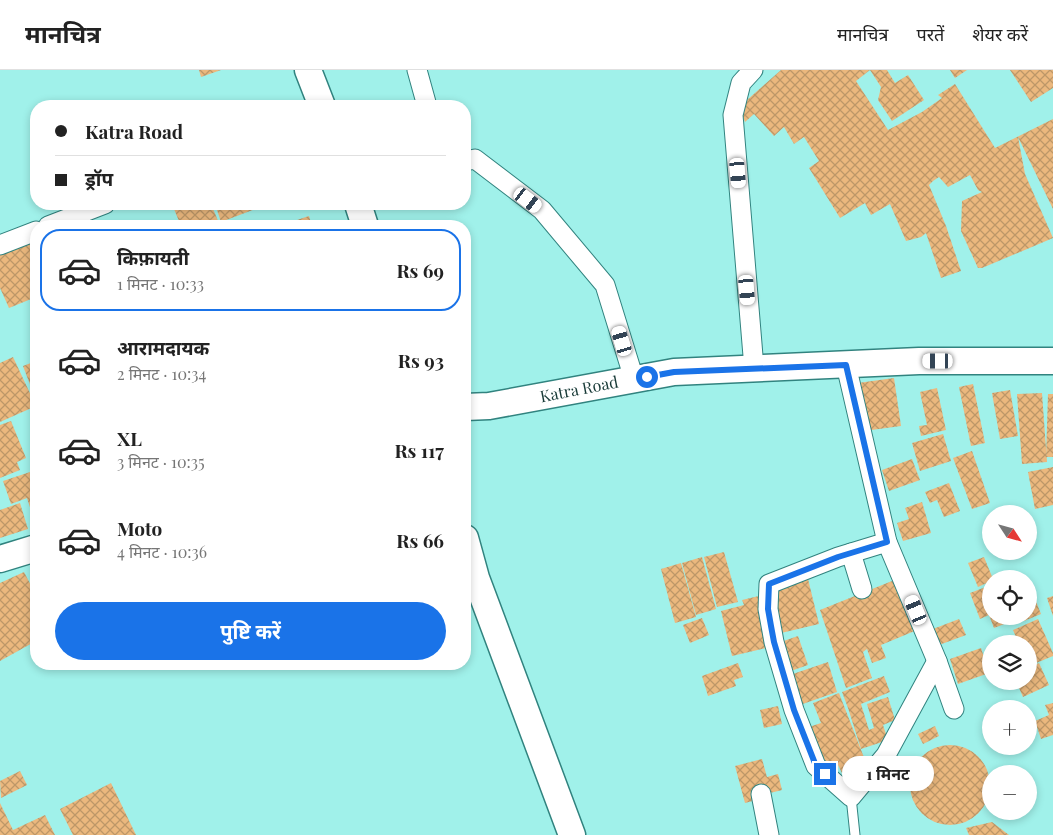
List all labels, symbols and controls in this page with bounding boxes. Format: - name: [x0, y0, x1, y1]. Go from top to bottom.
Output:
- text: मानचित्र: [25, 17, 101, 49]
- text: मानचित्र: [837, 22, 888, 46]
- text: परतें: [916, 22, 944, 46]
- text: शेयर करें: [972, 22, 1028, 46]
- text: Katra Road: [85, 118, 183, 144]
- car: [729, 157, 746, 189]
- text: ड्रॉप: [85, 165, 113, 191]
- car: [511, 185, 544, 215]
- text: किफ़ायती: [117, 244, 189, 270]
- icon: car: [57, 248, 102, 293]
- text: Rs 69: [396, 257, 444, 283]
- text: 1 मिनट · 10:33: [117, 273, 204, 294]
- car: [738, 274, 755, 306]
- car: [610, 324, 633, 358]
- text: आरामदायक: [117, 334, 209, 360]
- icon: car: [57, 338, 102, 383]
- text: Rs 93: [398, 347, 444, 373]
- car: [923, 354, 953, 369]
- text: 2 मिनट · 10:34: [117, 363, 206, 384]
- route start: [636, 366, 658, 388]
- street label: Katra Road: [538, 371, 620, 406]
- text: XL: [117, 425, 142, 451]
- icon: car: [57, 428, 102, 473]
- text: Rs 117: [394, 437, 444, 463]
- text: 3 मिनट · 10:35: [117, 451, 205, 472]
- north arrow: [982, 505, 1038, 560]
- map controls: [982, 505, 1037, 820]
- text: Moto: [117, 515, 162, 541]
- icon: car: [57, 518, 102, 563]
- text: Rs 66: [396, 527, 444, 553]
- text: 4 मिनट · 10:36: [117, 541, 207, 562]
- button: locate: [982, 570, 1037, 625]
- car: [903, 593, 928, 627]
- button: पुष्टि करें: [55, 602, 446, 660]
- button: layers: [982, 635, 1037, 690]
- button: +: [982, 700, 1037, 755]
- callout: 1 मिनट: [842, 756, 935, 792]
- route end: [814, 763, 836, 785]
- text: 1 मिनट: [866, 763, 910, 784]
- button: −: [982, 765, 1037, 820]

